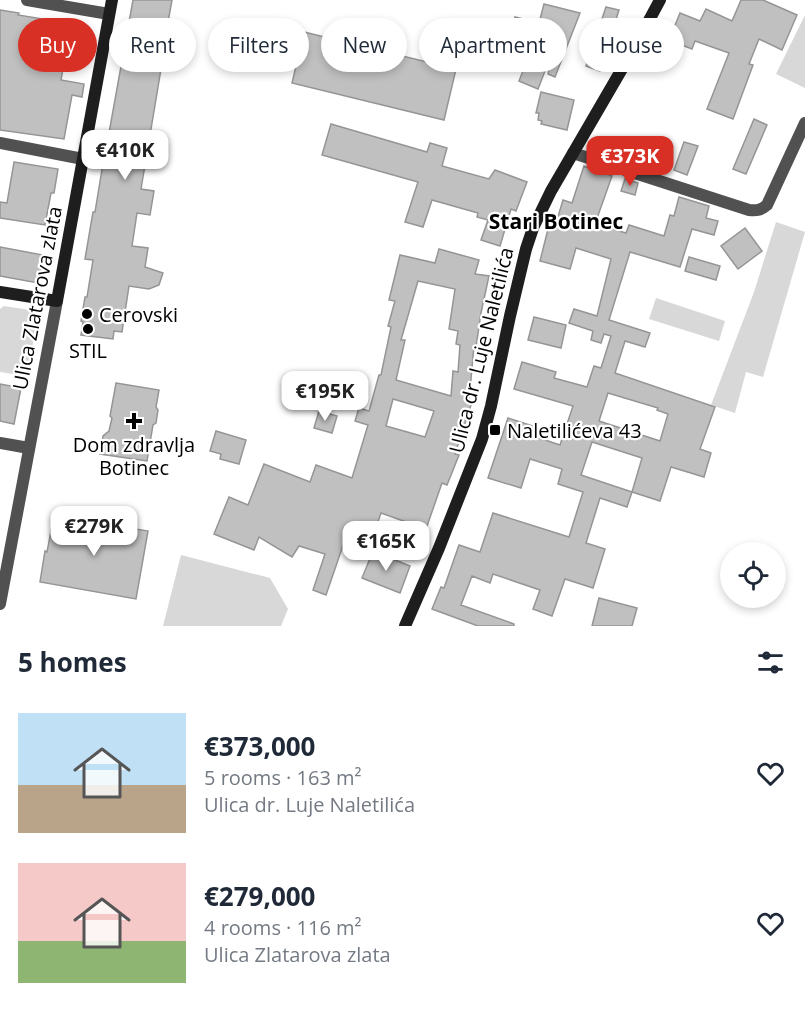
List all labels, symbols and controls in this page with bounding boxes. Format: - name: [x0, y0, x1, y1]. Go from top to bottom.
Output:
- chip: Buy: [18, 18, 97, 72]
- chip: Rent: [109, 18, 196, 72]
- chip: Filters: [208, 18, 309, 72]
- chip: New: [321, 18, 407, 72]
- chip: Apartment: [419, 18, 567, 72]
- chip: House: [579, 18, 684, 72]
- pin: €410K: [83, 130, 167, 181]
- text: €410K: [95, 136, 155, 163]
- pin: €373K: [588, 136, 672, 187]
- text: €373K: [600, 142, 660, 169]
- street label: Ulica Zlatarova zlata: [6, 204, 68, 392]
- district label: Stari Botinec: [489, 207, 623, 235]
- street label: Ulica dr. Luje Naletilića: [442, 244, 520, 456]
- place label: Cerovski: [99, 301, 178, 328]
- marker: Cerovski: [80, 307, 94, 321]
- marker: STIL: [81, 322, 95, 336]
- place label: STIL: [69, 337, 107, 364]
- pin: €195K: [283, 371, 367, 422]
- text: €195K: [295, 377, 355, 404]
- marker: Dom zdravlja Botinec: [125, 412, 143, 430]
- place label: Naletilićeva 43: [507, 417, 642, 444]
- marker: Naletilićeva 43: [488, 423, 502, 437]
- place label: Dom zdravlja Botinec: [73, 431, 195, 481]
- pin: €279K: [52, 506, 136, 557]
- text: €279K: [64, 512, 124, 539]
- pin: €165K: [344, 521, 428, 572]
- text: €165K: [356, 527, 416, 554]
- map controls: [720, 542, 786, 608]
- button: locate: [720, 542, 786, 608]
- text: 5 homes: [18, 644, 127, 680]
- icon: filters: [754, 646, 787, 679]
- text: €373,000: [204, 728, 315, 764]
- icon: home: [66, 737, 138, 809]
- icon: heart: [754, 757, 787, 790]
- text: 5 rooms · 163 m²: [204, 764, 362, 791]
- text: Ulica dr. Luje Naletilića: [204, 791, 415, 818]
- text: €279,000: [204, 878, 315, 914]
- icon: home: [66, 887, 138, 959]
- icon: heart: [754, 907, 787, 940]
- text: 4 rooms · 116 m²: [204, 914, 362, 941]
- text: Ulica Zlatarova zlata: [204, 941, 391, 968]

